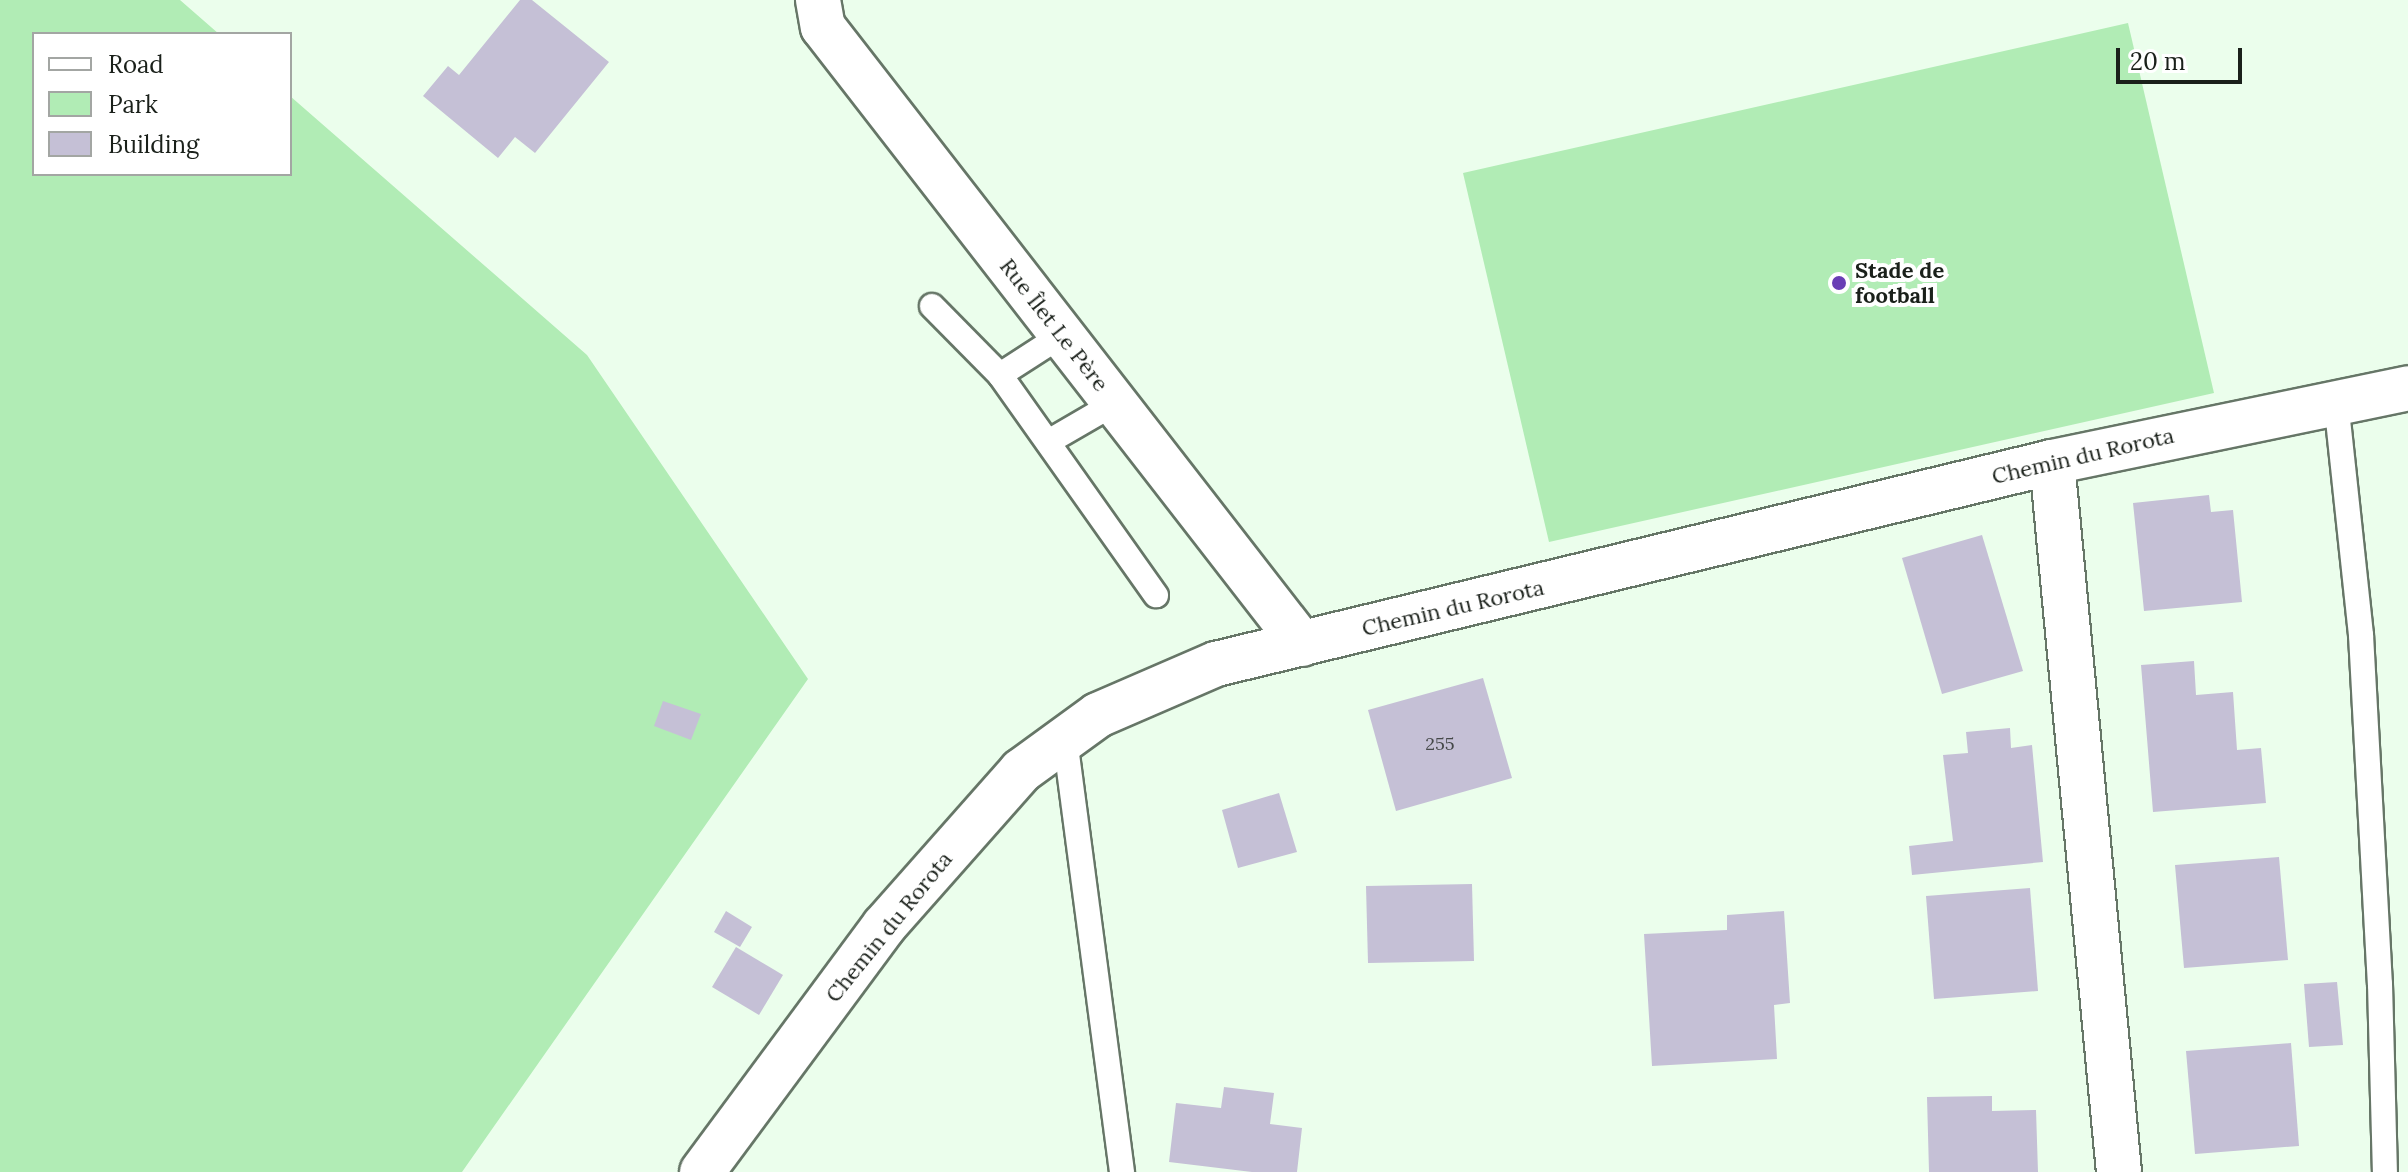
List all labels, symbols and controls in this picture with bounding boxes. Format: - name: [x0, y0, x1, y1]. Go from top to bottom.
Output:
- legend: [32, 32, 292, 176]
- scale bar: [2120, 32, 2246, 82]
- text: 20 m: [2130, 46, 2186, 77]
- text: Road: [108, 49, 164, 80]
- text: Park: [108, 89, 158, 120]
- text: Building: [108, 129, 199, 160]
- street label: Rue Îlet Le Père: [994, 254, 1114, 396]
- place label: Stade de football: [1855, 257, 1944, 308]
- marker: Stade de football: [1830, 274, 1848, 292]
- street label: Chemin du Rorota: [1989, 422, 2177, 490]
- street label: Chemin du Rorota: [1359, 574, 1547, 642]
- house number: 255: [1425, 733, 1455, 755]
- street label: Chemin du Rorota: [820, 846, 958, 1008]

